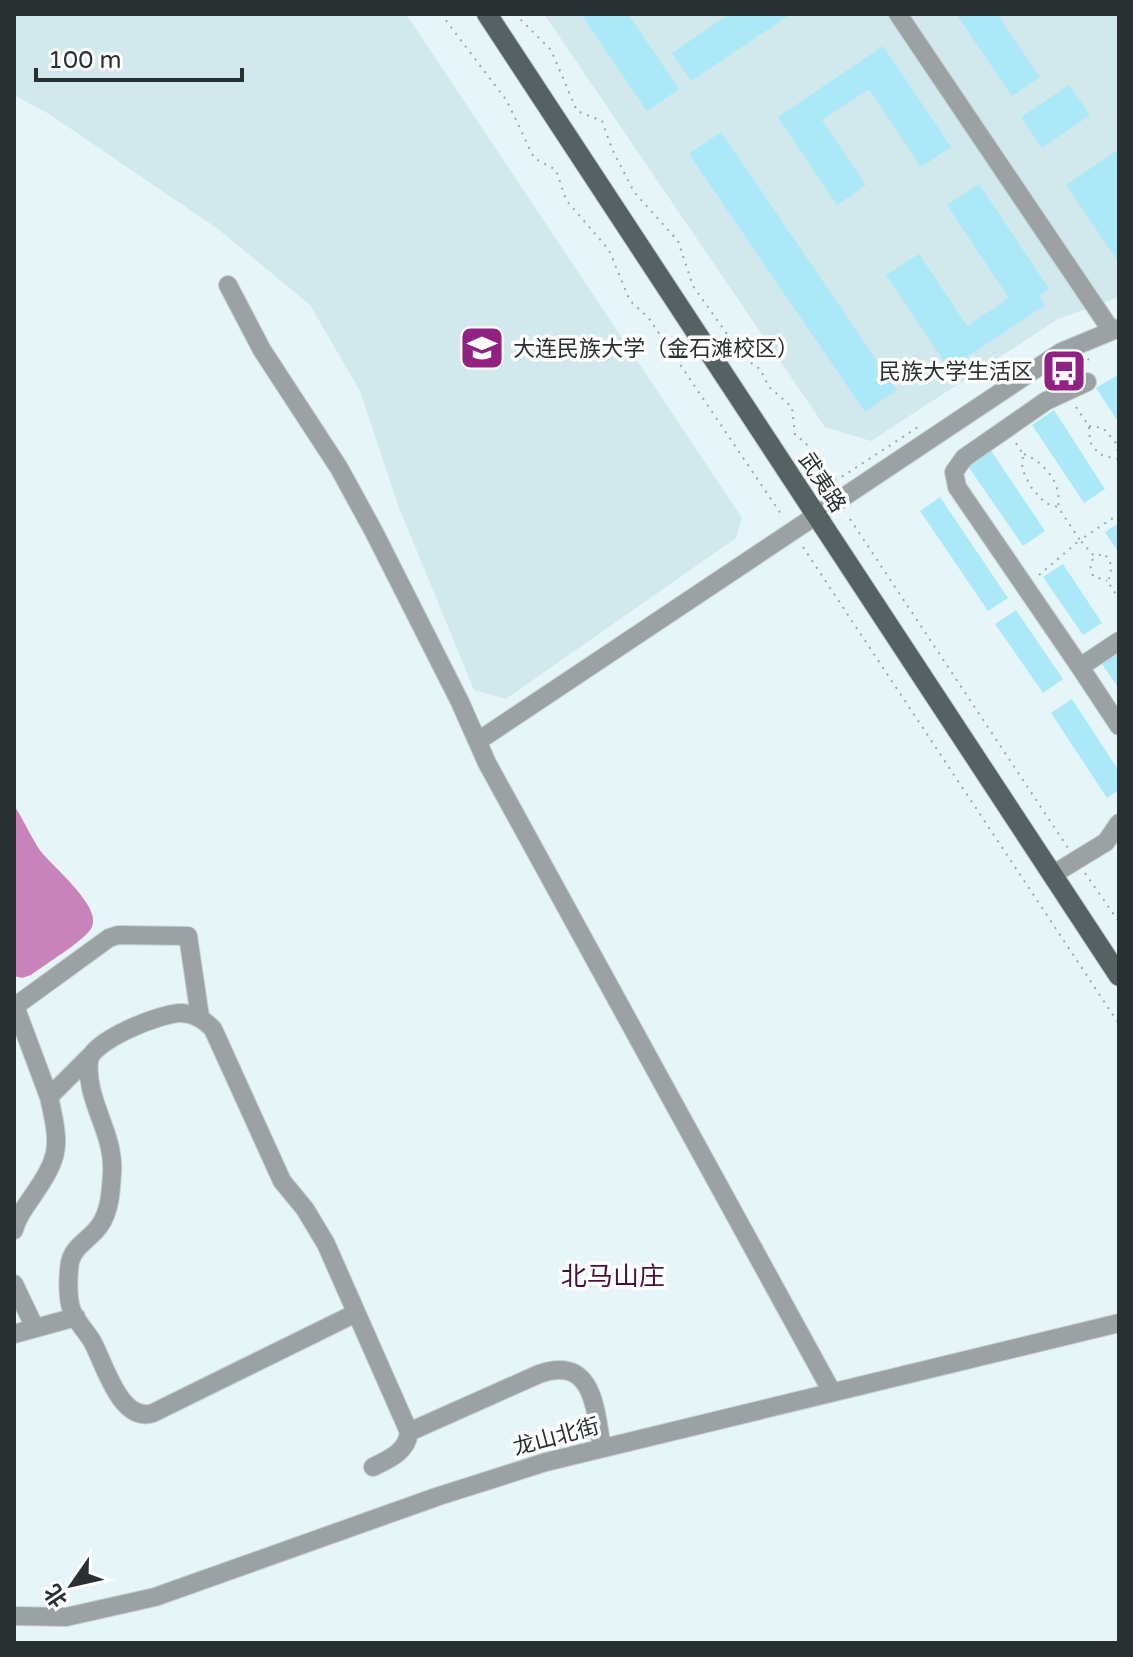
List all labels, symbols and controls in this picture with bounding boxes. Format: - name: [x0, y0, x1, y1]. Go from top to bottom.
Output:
- scale bar: [36, 32, 242, 82]
- text: 100 m: [48, 46, 122, 75]
- school or university icon: 大连民族大学（金石滩校区）: [458, 324, 506, 372]
- place label: 大连民族大学（金石滩校区）: [513, 336, 799, 362]
- bus stop icon: 民族大学生活区: [1040, 347, 1088, 395]
- place label: 民族大学生活区: [879, 359, 1033, 385]
- street label: 武夷路: [793, 448, 851, 517]
- district label: 北马山庄: [561, 1261, 665, 1292]
- street label: 龙山北街: [510, 1413, 602, 1461]
- north arrow: [32, 1545, 112, 1625]
- text: 北: [39, 1579, 73, 1612]

